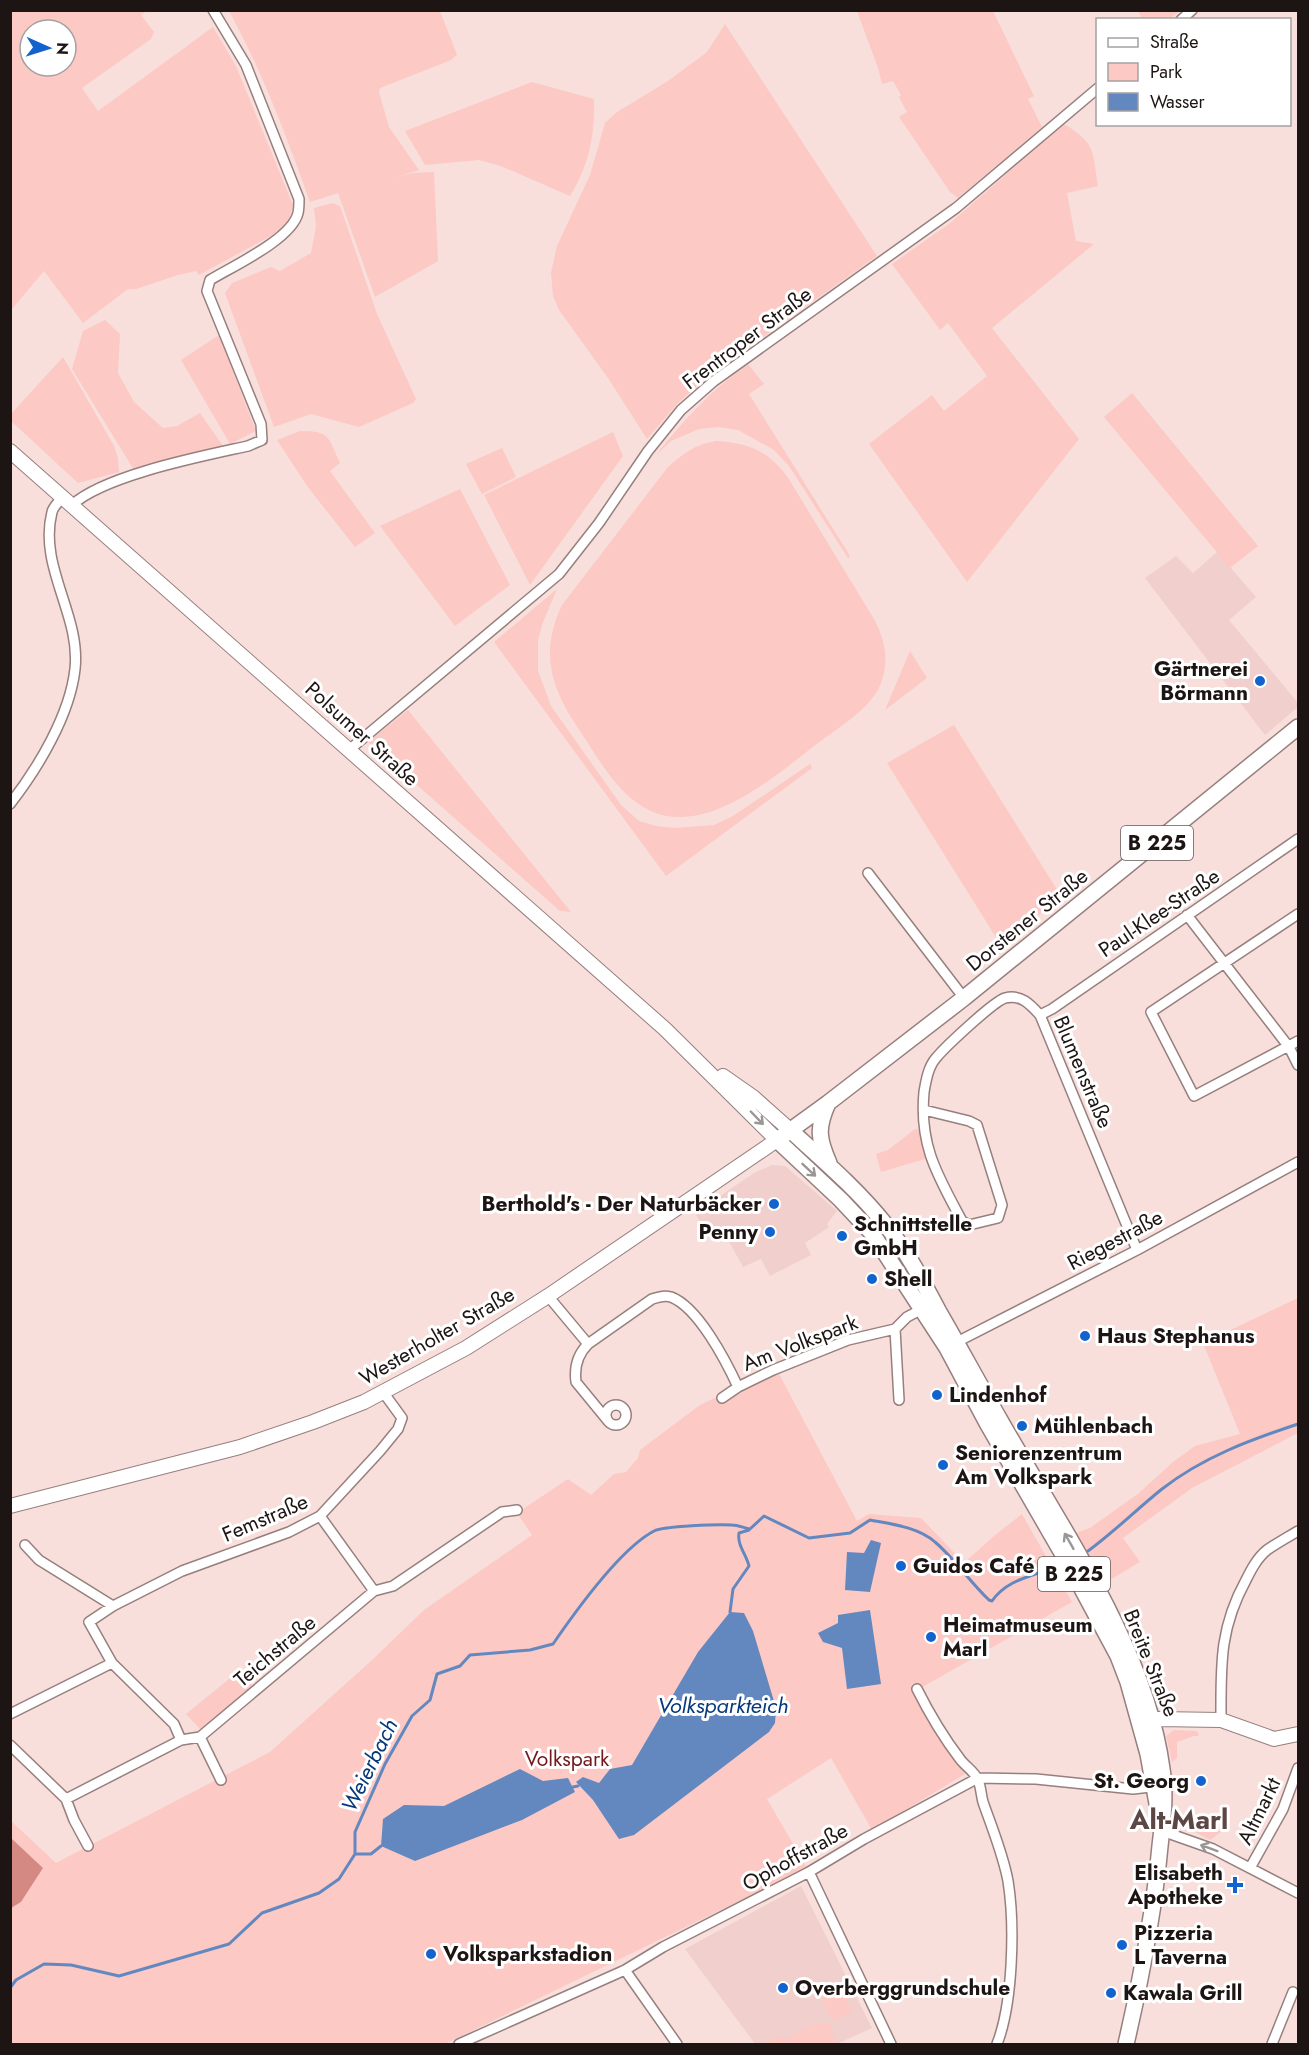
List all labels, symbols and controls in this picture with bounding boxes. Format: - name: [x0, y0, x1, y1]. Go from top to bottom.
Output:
- north arrow: [18, 18, 78, 78]
- legend: [1096, 18, 1291, 126]
- text: Straße: [1150, 29, 1198, 55]
- text: N: [51, 42, 74, 56]
- text: Park: [1150, 59, 1182, 85]
- text: Wasser: [1150, 89, 1205, 115]
- street label: Frentroper Straße: [676, 279, 818, 397]
- place label: Gärtnerei Börmann: [1154, 654, 1248, 708]
- marker: Gärtnerei Börmann: [1253, 674, 1267, 688]
- street label: Polsumer Straße: [298, 675, 426, 793]
- road number: B 225: [1121, 826, 1193, 860]
- street label: Dorstener Straße: [960, 861, 1095, 979]
- street label: Paul-Klee-Straße: [1092, 861, 1226, 965]
- street label: Blumenstraße: [1046, 1011, 1120, 1133]
- one-way arrow: [749, 1111, 764, 1126]
- one-way arrow: [801, 1163, 816, 1177]
- place label: Berthold's - Der Naturbäcker: [482, 1189, 762, 1219]
- marker: Berthold's - Der Naturbäcker: [767, 1197, 781, 1211]
- street label: Riegestraße: [1062, 1202, 1168, 1278]
- place label: Schnittstelle GmbH: [854, 1209, 972, 1263]
- place label: Penny: [699, 1217, 759, 1247]
- marker: Penny: [763, 1225, 777, 1239]
- marker: Schnittstelle GmbH: [835, 1229, 849, 1243]
- place label: Shell: [884, 1264, 932, 1294]
- marker: Shell: [865, 1272, 879, 1286]
- street label: Westerholter Straße: [354, 1279, 520, 1393]
- street label: Am Volkspark: [738, 1307, 863, 1379]
- place label: Haus Stephanus: [1097, 1321, 1255, 1351]
- marker: Haus Stephanus: [1078, 1329, 1092, 1343]
- place label: Lindenhof: [949, 1380, 1047, 1410]
- marker: Lindenhof: [930, 1388, 944, 1402]
- place label: Mühlenbach: [1034, 1411, 1153, 1441]
- marker: Mühlenbach: [1015, 1419, 1029, 1433]
- place label: Seniorenzentrum Am Volkspark: [954, 1438, 1122, 1492]
- marker: Seniorenzentrum Am Volkspark: [936, 1458, 950, 1472]
- street label: Femstraße: [217, 1486, 313, 1550]
- one-way arrow: [1063, 1532, 1074, 1550]
- place label: Guidos Café: [913, 1551, 1035, 1581]
- road number: B 225: [1038, 1557, 1110, 1591]
- marker: Guidos Café: [894, 1559, 908, 1573]
- street label: Breite Straße: [1116, 1605, 1186, 1721]
- street label: Teichstraße: [228, 1608, 323, 1694]
- place label: Heimatmuseum Marl: [943, 1610, 1093, 1664]
- marker: Heimatmuseum Marl: [924, 1630, 938, 1644]
- water label: Volksparkteich: [657, 1689, 789, 1721]
- water label: Weierbach: [333, 1713, 405, 1817]
- park label: Volkspark: [525, 1744, 610, 1774]
- place label: St. Georg: [1093, 1766, 1189, 1796]
- street label: Altmarkt: [1230, 1772, 1288, 1850]
- marker: St. Georg: [1194, 1774, 1208, 1788]
- district label: Alt-Marl: [1129, 1800, 1228, 1839]
- street label: Ophoffstraße: [737, 1816, 853, 1898]
- one-way arrow: [1200, 1842, 1218, 1853]
- place label: Elisabeth Apotheke: [1127, 1858, 1223, 1912]
- marker: Elisabeth Apotheke: [1228, 1878, 1242, 1892]
- place label: Pizzeria L Taverna: [1134, 1918, 1227, 1972]
- marker: Pizzeria L Taverna: [1115, 1938, 1129, 1952]
- place label: Volksparkstadion: [442, 1939, 612, 1969]
- marker: Volksparkstadion: [424, 1947, 438, 1961]
- place label: Overberggrundschule: [795, 1973, 1010, 2003]
- place label: Kawala Grill: [1123, 1978, 1242, 2008]
- marker: Overberggrundschule: [776, 1981, 790, 1995]
- marker: Kawala Grill: [1104, 1986, 1118, 2000]

